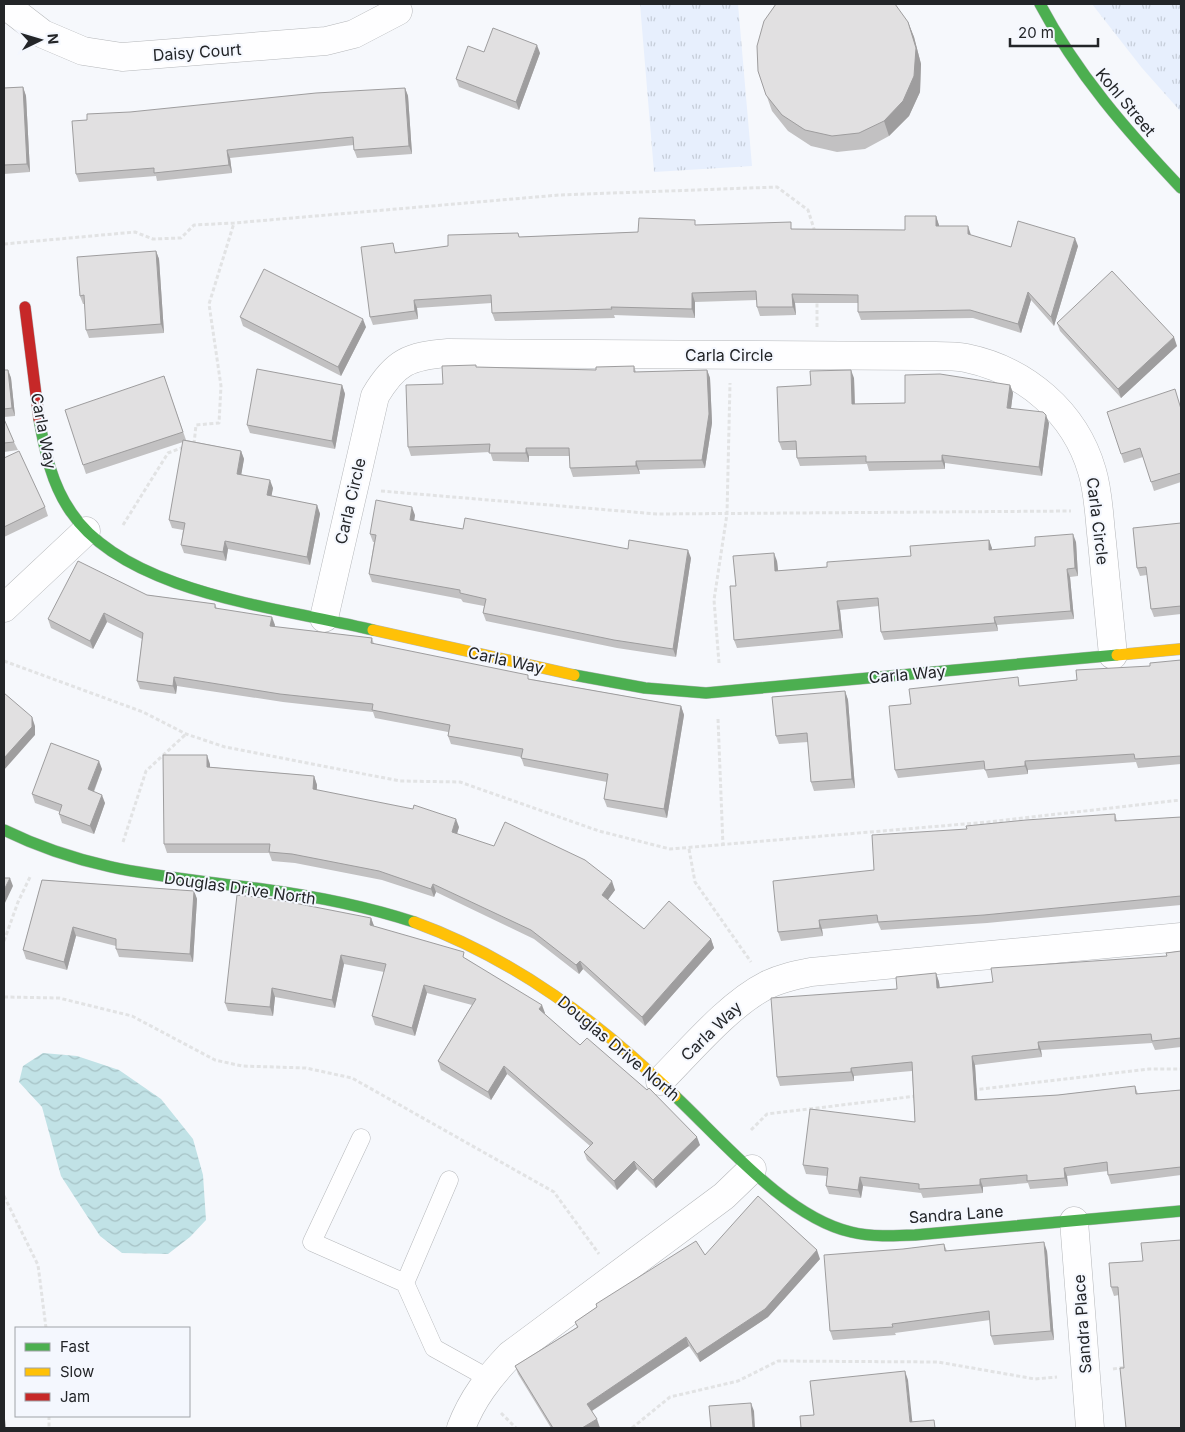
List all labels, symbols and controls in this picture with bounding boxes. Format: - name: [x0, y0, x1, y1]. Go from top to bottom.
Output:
- north arrow: [15, 15, 65, 65]
- scale bar: [1010, 15, 1098, 47]
- text: 20 m: [1018, 23, 1054, 42]
- text: N: [45, 33, 62, 45]
- street label: Daisy Court: [152, 39, 242, 65]
- street label: Kohl Street: [1092, 64, 1160, 140]
- street label: Carla Circle: [685, 345, 773, 365]
- street label: Carla Way: [27, 391, 61, 471]
- street label: Carla Circle: [330, 456, 370, 546]
- street label: Carla Circle: [1083, 476, 1113, 566]
- street label: Carla Way: [466, 642, 546, 678]
- street label: Carla Way: [868, 661, 946, 687]
- street label: Douglas Drive North: [163, 867, 317, 909]
- street label: Douglas Drive North: [554, 991, 684, 1105]
- street label: Carla Way: [676, 997, 746, 1065]
- street label: Sandra Lane: [908, 1201, 1004, 1227]
- street label: Sandra Place: [1069, 1274, 1095, 1374]
- legend: [15, 1327, 190, 1417]
- text: Fast: [60, 1337, 90, 1356]
- text: Slow: [60, 1362, 94, 1381]
- text: Jam: [60, 1387, 90, 1406]

